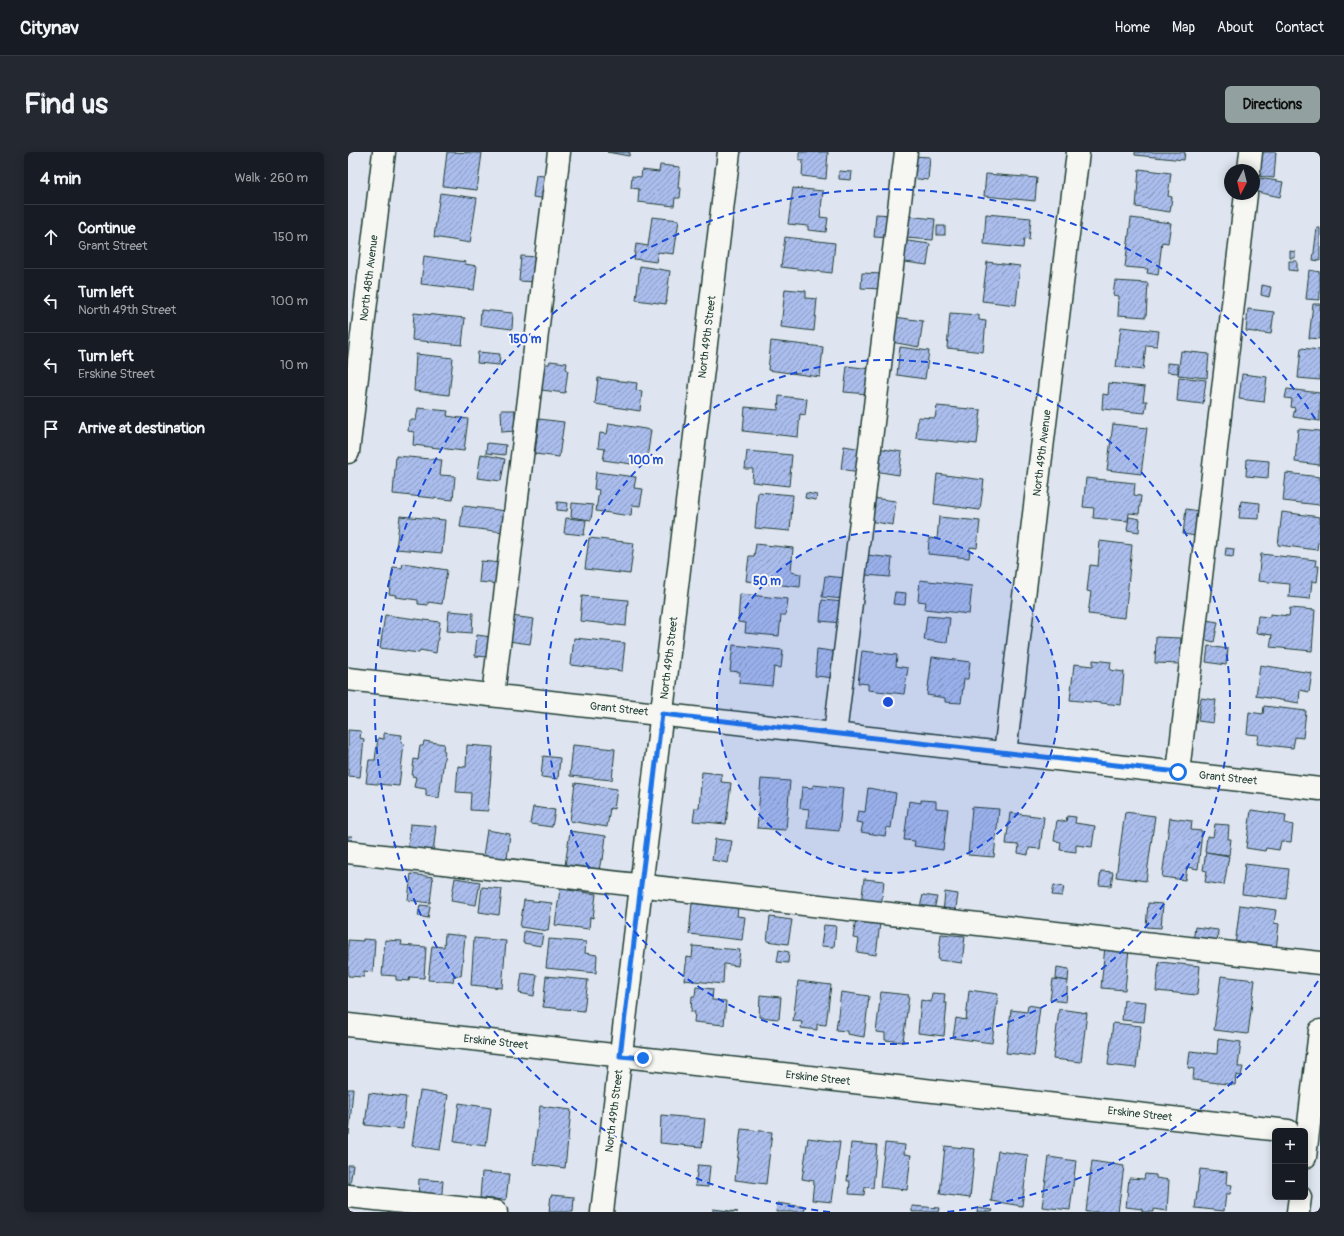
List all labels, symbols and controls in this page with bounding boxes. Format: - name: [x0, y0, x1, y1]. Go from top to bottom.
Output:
- text: Citynav: [20, 16, 79, 40]
- text: Home: [1115, 19, 1150, 36]
- text: Map: [1172, 19, 1195, 36]
- text: About: [1217, 19, 1253, 36]
- text: Contact: [1275, 19, 1324, 36]
- button: Directions: [1225, 86, 1320, 123]
- text: Find us: [24, 87, 108, 122]
- north arrow: [1224, 164, 1260, 200]
- text: 4 min: [40, 168, 81, 189]
- text: Walk · 260 m: [234, 170, 308, 186]
- text: Continue: [78, 219, 136, 238]
- icon: ahead: [40, 226, 62, 248]
- text: 150 m: [273, 229, 308, 245]
- street label: North 48th Avenue: [357, 233, 381, 322]
- text: Grant Street: [78, 238, 147, 254]
- text: Turn left: [78, 283, 134, 302]
- icon: left: [40, 290, 62, 312]
- text: 100 m: [271, 293, 308, 309]
- street label: North 49th Street: [695, 294, 719, 379]
- text: North 49th Street: [78, 302, 176, 318]
- text: 150 m: [509, 332, 542, 347]
- text: Turn left: [78, 347, 134, 366]
- icon: left: [40, 354, 62, 376]
- text: 10 m: [280, 357, 308, 373]
- text: Erskine Street: [78, 366, 155, 382]
- street label: North 49th Avenue: [1030, 408, 1054, 497]
- icon: arrive: [40, 418, 62, 440]
- text: Arrive at destination: [78, 419, 205, 438]
- text: 100 m: [629, 453, 664, 468]
- text: 50 m: [753, 574, 781, 589]
- street label: North 49th Street: [657, 615, 681, 700]
- centre of rings: [881, 695, 895, 709]
- street label: Grant Street: [589, 699, 649, 719]
- route start: [1169, 763, 1187, 781]
- street label: Grant Street: [1198, 768, 1258, 788]
- street label: Erskine Street: [463, 1032, 529, 1052]
- route end: [634, 1049, 652, 1067]
- street label: North 49th Street: [602, 1068, 626, 1153]
- street label: Erskine Street: [785, 1068, 851, 1088]
- street label: Erskine Street: [1107, 1104, 1173, 1124]
- map controls: [1272, 1128, 1308, 1200]
- button: +: [1272, 1128, 1308, 1164]
- button: −: [1272, 1164, 1308, 1200]

